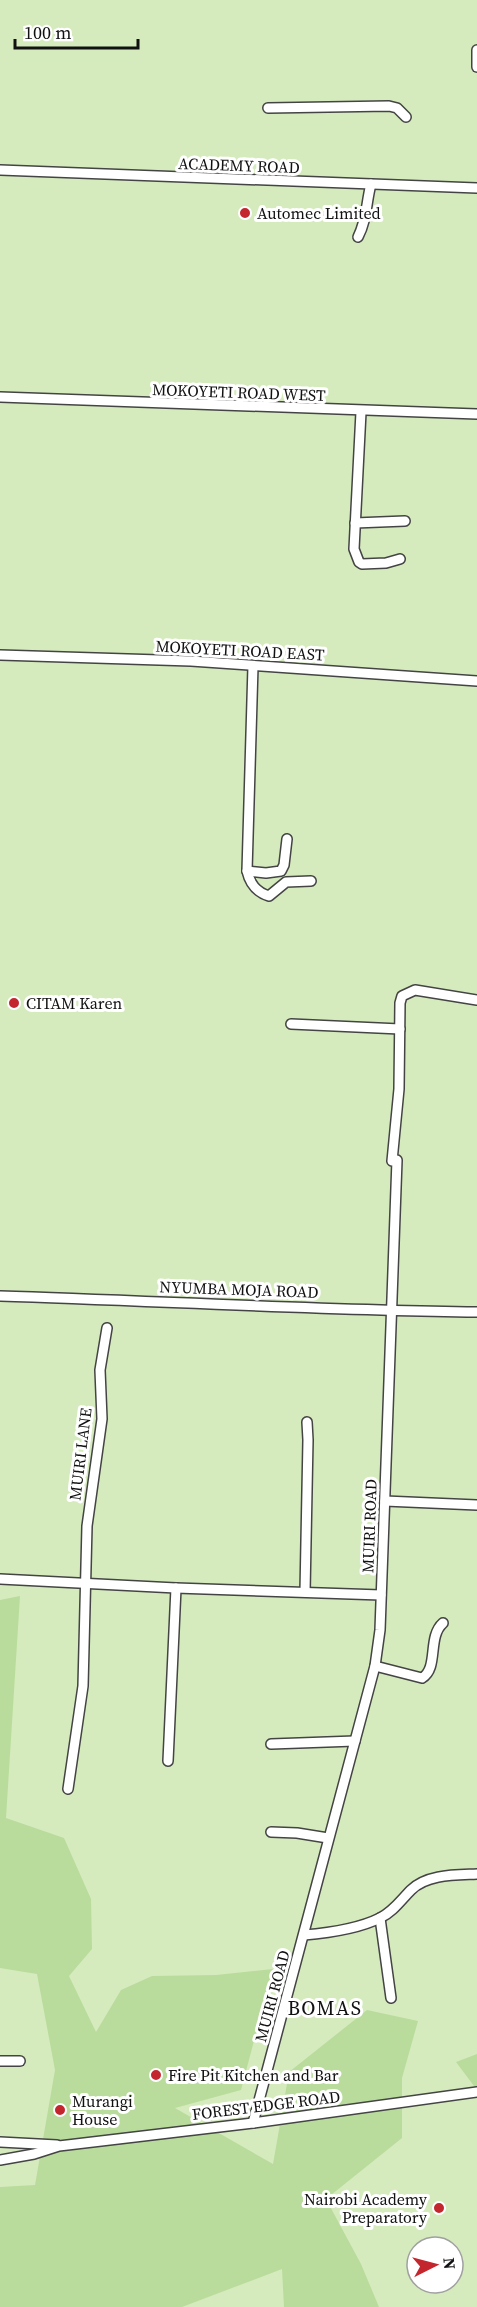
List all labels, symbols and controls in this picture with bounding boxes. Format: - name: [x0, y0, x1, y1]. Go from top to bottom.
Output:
- scale bar: [15, 12, 138, 50]
- text: 100 m: [24, 20, 71, 45]
- street label: ACADEMY ROAD: [178, 152, 300, 178]
- place label: Automec Limited: [257, 202, 381, 224]
- marker: Automec Limited: [238, 206, 252, 220]
- street label: MOKOYETI ROAD WEST: [152, 378, 326, 406]
- street label: MOKOYETI ROAD EAST: [155, 635, 325, 665]
- place label: CITAM Karen: [26, 992, 123, 1014]
- marker: CITAM Karen: [7, 996, 21, 1010]
- street label: NYUMBA MOJA ROAD: [159, 1275, 319, 1303]
- street label: MUIRI LANE: [63, 1406, 97, 1502]
- street label: MUIRI ROAD: [356, 1478, 382, 1574]
- street label: MUIRI ROAD: [249, 1948, 295, 2044]
- district label: BOMAS: [287, 1994, 363, 2022]
- place label: Fire Pit Kitchen and Bar: [168, 2064, 339, 2086]
- marker: Fire Pit Kitchen and Bar: [149, 2068, 163, 2082]
- street label: FOREST EDGE ROAD: [191, 2085, 341, 2125]
- place label: Murangi House: [72, 2090, 133, 2130]
- marker: Murangi House: [53, 2103, 67, 2117]
- place label: Nairobi Academy Preparatory: [304, 2188, 428, 2228]
- marker: Nairobi Academy Preparatory: [432, 2201, 446, 2215]
- north arrow: [405, 2235, 465, 2295]
- text: N: [438, 2256, 462, 2271]

